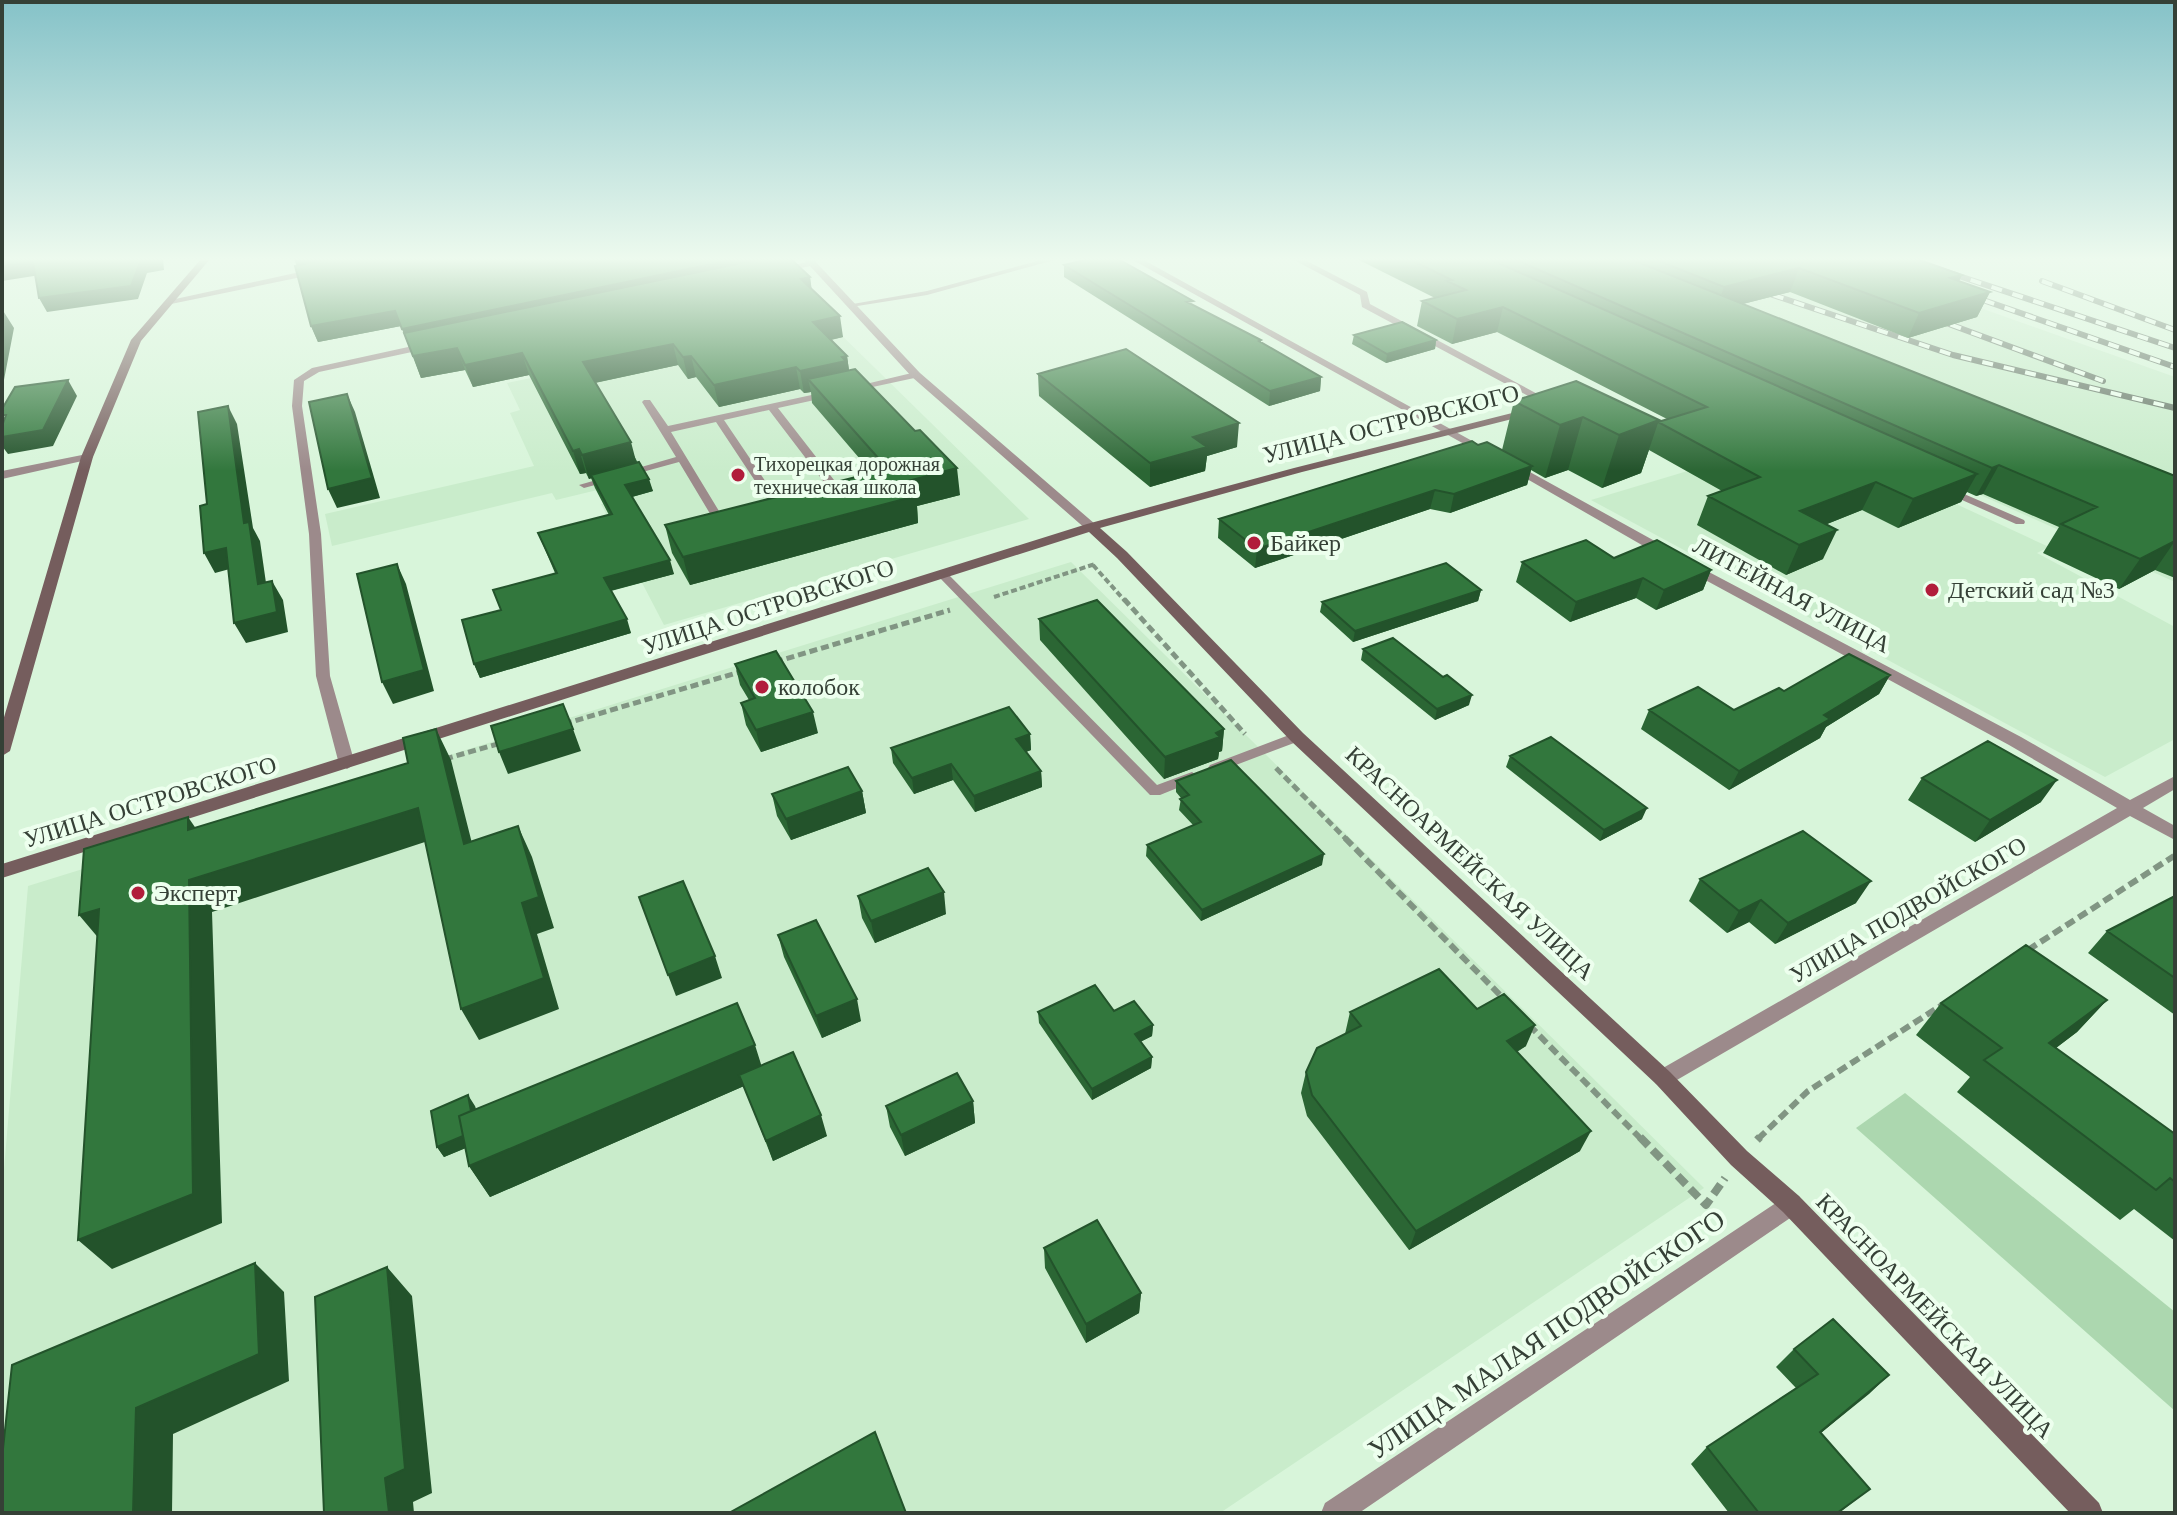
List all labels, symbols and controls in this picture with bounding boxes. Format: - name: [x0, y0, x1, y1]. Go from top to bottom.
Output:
- street label: УЛИЦА ОСТРОВСКОГО: [1260, 380, 1522, 468]
- place label: Тихорецкая дорожная техническая школа: [754, 453, 940, 498]
- marker: Тихорецкая дорожная техническая школа: [729, 466, 747, 484]
- place label: Байкер: [1270, 530, 1341, 556]
- street label: ЛИТЕЙНАЯ УЛИЦА: [1689, 532, 1896, 658]
- marker: Байкер: [1245, 534, 1263, 552]
- street label: УЛИЦА ОСТРОВСКОГО: [639, 554, 897, 660]
- place label: Детский сад №3: [1948, 577, 2115, 603]
- marker: Детский сад №3: [1923, 581, 1941, 599]
- place label: колобок: [778, 674, 860, 700]
- marker: колобок: [753, 678, 771, 696]
- street label: КРАСНОАРМЕЙСКАЯ УЛИЦА: [1341, 741, 1600, 985]
- street label: УЛИЦА ОСТРОВСКОГО: [20, 751, 280, 853]
- street label: УЛИЦА ПОДВОЙСКОГО: [1785, 832, 2031, 988]
- place label: Эксперт: [154, 880, 238, 906]
- marker: Эксперт: [129, 884, 147, 902]
- street label: КРАСНОАРМЕЙСКАЯ УЛИЦА: [1811, 1188, 2059, 1444]
- street label: УЛИЦА МАЛАЯ ПОДВОЙСКОГО: [1362, 1203, 1730, 1466]

